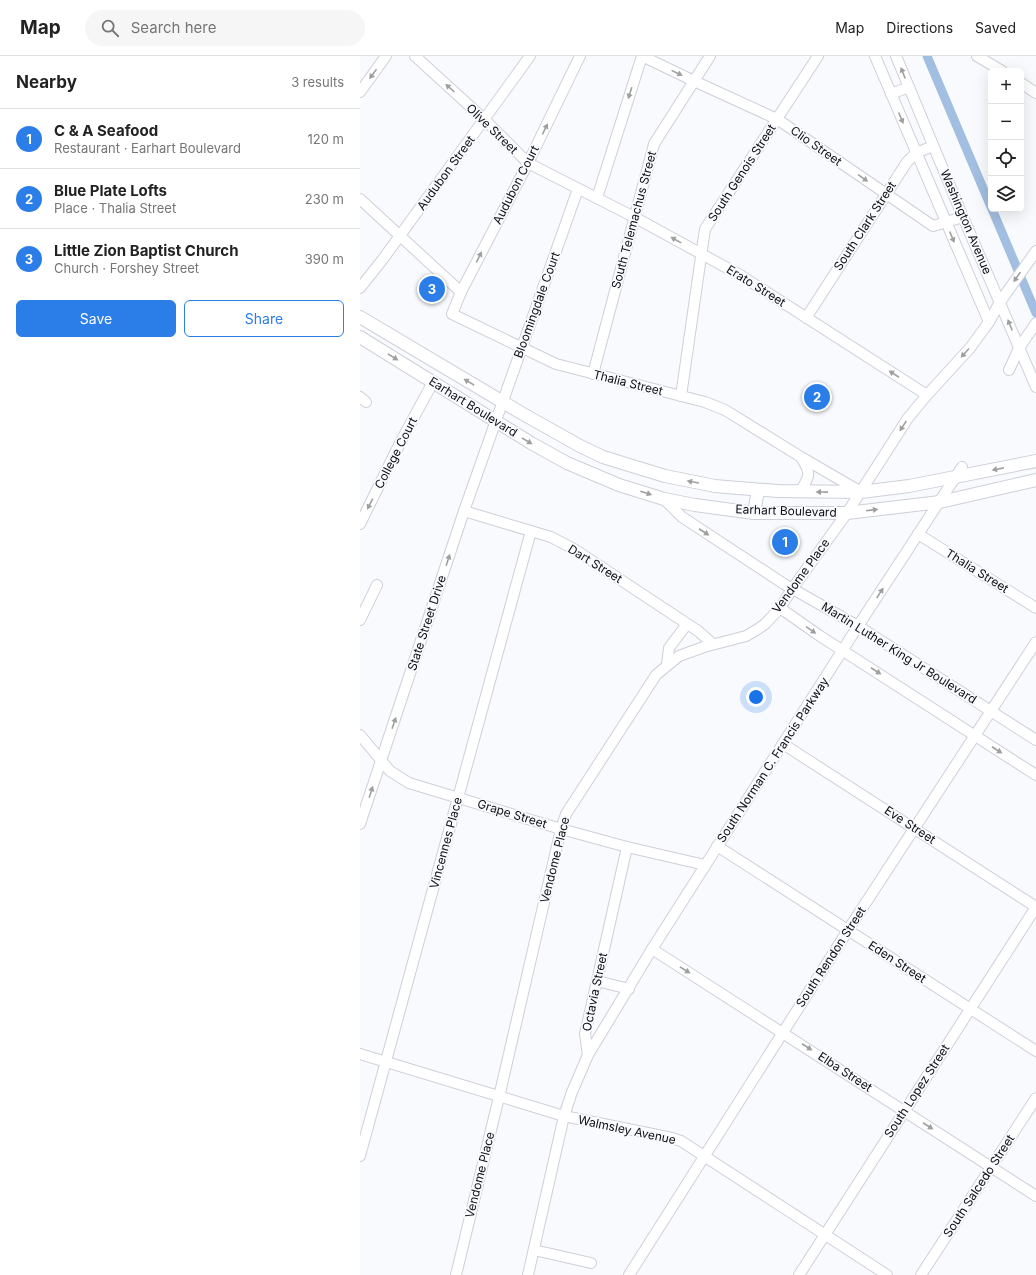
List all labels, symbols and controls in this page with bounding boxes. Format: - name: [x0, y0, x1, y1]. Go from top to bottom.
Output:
- search box: [85, 10, 365, 46]
- text: Map: [20, 16, 61, 39]
- icon: search: [99, 17, 121, 39]
- text: Search here: [131, 18, 216, 37]
- text: Map: [835, 19, 864, 36]
- text: Directions: [886, 19, 953, 36]
- text: Saved: [975, 19, 1016, 36]
- one-way arrow: [900, 66, 906, 78]
- map controls: [988, 68, 1024, 212]
- button: +: [988, 68, 1024, 104]
- one-way arrow: [369, 69, 377, 79]
- one-way arrow: [672, 70, 683, 76]
- text: Nearby: [16, 72, 77, 92]
- text: 3 results: [291, 74, 344, 90]
- one-way arrow: [445, 83, 455, 93]
- one-way arrow: [627, 87, 633, 99]
- street label: Olive Street: [463, 100, 521, 157]
- button: −: [988, 104, 1024, 140]
- one-way arrow: [898, 112, 904, 123]
- text: C & A Seafood: [54, 121, 158, 140]
- street label: South Genois Street: [704, 121, 779, 224]
- one-way arrow: [541, 123, 548, 135]
- street label: Clio Street: [788, 123, 845, 169]
- text: 1: [26, 131, 32, 147]
- text: 120 m: [308, 131, 344, 147]
- street label: Audubon Street: [413, 132, 478, 213]
- text: Restaurant · Earhart Boulevard: [54, 140, 241, 156]
- button: locate: [988, 140, 1024, 176]
- street label: Audubon Court: [489, 143, 542, 227]
- street label: South Telemachus Street: [608, 149, 659, 290]
- street label: Washington Avenue: [938, 167, 995, 276]
- one-way arrow: [857, 174, 868, 182]
- button: layers: [988, 176, 1024, 212]
- street label: South Clark Street: [830, 178, 899, 273]
- text: Blue Plate Lofts: [54, 181, 167, 200]
- text: 2: [25, 191, 33, 207]
- text: 230 m: [305, 191, 344, 207]
- text: Place · Thalia Street: [54, 200, 176, 216]
- one-way arrow: [949, 232, 955, 243]
- one-way arrow: [670, 237, 682, 243]
- text: Little Zion Baptist Church: [54, 241, 238, 260]
- street label: Bloomingdale Court: [510, 250, 563, 360]
- text: 3: [25, 251, 33, 267]
- text: 390 m: [305, 251, 344, 267]
- one-way arrow: [476, 251, 482, 263]
- text: Church · Forshey Street: [54, 260, 199, 276]
- street label: Erato Street: [724, 262, 789, 310]
- one-way arrow: [1013, 272, 1022, 283]
- pin: 3: [419, 274, 445, 304]
- button: Save: [16, 300, 176, 337]
- button: Share: [184, 300, 344, 337]
- one-way arrow: [1006, 319, 1012, 331]
- one-way arrow: [960, 348, 970, 358]
- one-way arrow: [387, 354, 399, 361]
- street label: Thalia Street: [592, 367, 665, 398]
- one-way arrow: [889, 370, 899, 378]
- street label: Earhart Boulevard: [426, 373, 520, 440]
- one-way arrow: [463, 378, 475, 385]
- pin: 2: [804, 382, 830, 412]
- street label: College Court: [371, 414, 420, 491]
- one-way arrow: [899, 421, 907, 431]
- one-way arrow: [522, 437, 532, 445]
- one-way arrow: [992, 467, 1004, 473]
- one-way arrow: [686, 479, 699, 485]
- one-way arrow: [815, 489, 828, 495]
- one-way arrow: [640, 490, 652, 496]
- one-way arrow: [367, 498, 373, 509]
- street label: Earhart Boulevard: [735, 501, 837, 520]
- one-way arrow: [866, 507, 878, 513]
- pin: 1: [772, 527, 798, 557]
- one-way arrow: [699, 528, 710, 536]
- street label: Vendome Place: [769, 536, 833, 616]
- street label: Dart Street: [565, 541, 625, 586]
- street label: Thalia Street: [943, 545, 1012, 596]
- one-way arrow: [445, 553, 451, 565]
- street label: State Street Drive: [404, 573, 449, 673]
- one-way arrow: [876, 588, 884, 598]
- street label: Martin Luther King Jr Boulevard: [819, 599, 980, 707]
- one-way arrow: [806, 626, 816, 634]
- one-way arrow: [871, 667, 881, 675]
- street label: South Norman C. Francis Parkway: [713, 674, 832, 845]
- your location: [746, 687, 766, 707]
- one-way arrow: [391, 716, 397, 728]
- one-way arrow: [991, 746, 1002, 753]
- one-way arrow: [368, 785, 374, 797]
- street label: Vincennes Place: [426, 795, 465, 890]
- street label: Grape Street: [476, 796, 549, 831]
- street label: Eve Street: [882, 803, 939, 847]
- street label: Vendome Place: [537, 815, 572, 905]
- street label: South Rendon Street: [792, 904, 869, 1010]
- street label: Eden Street: [866, 937, 929, 986]
- street label: Octavia Street: [579, 951, 610, 1033]
- one-way arrow: [680, 966, 690, 974]
- street label: South Lopez Street: [881, 1041, 952, 1140]
- one-way arrow: [801, 1044, 813, 1051]
- street label: Elba Street: [815, 1049, 875, 1095]
- street label: Walmsley Avenue: [577, 1112, 677, 1147]
- one-way arrow: [922, 1122, 933, 1130]
- street label: Vendome Place: [462, 1130, 497, 1220]
- street label: South Salcedo Street: [940, 1132, 1017, 1240]

